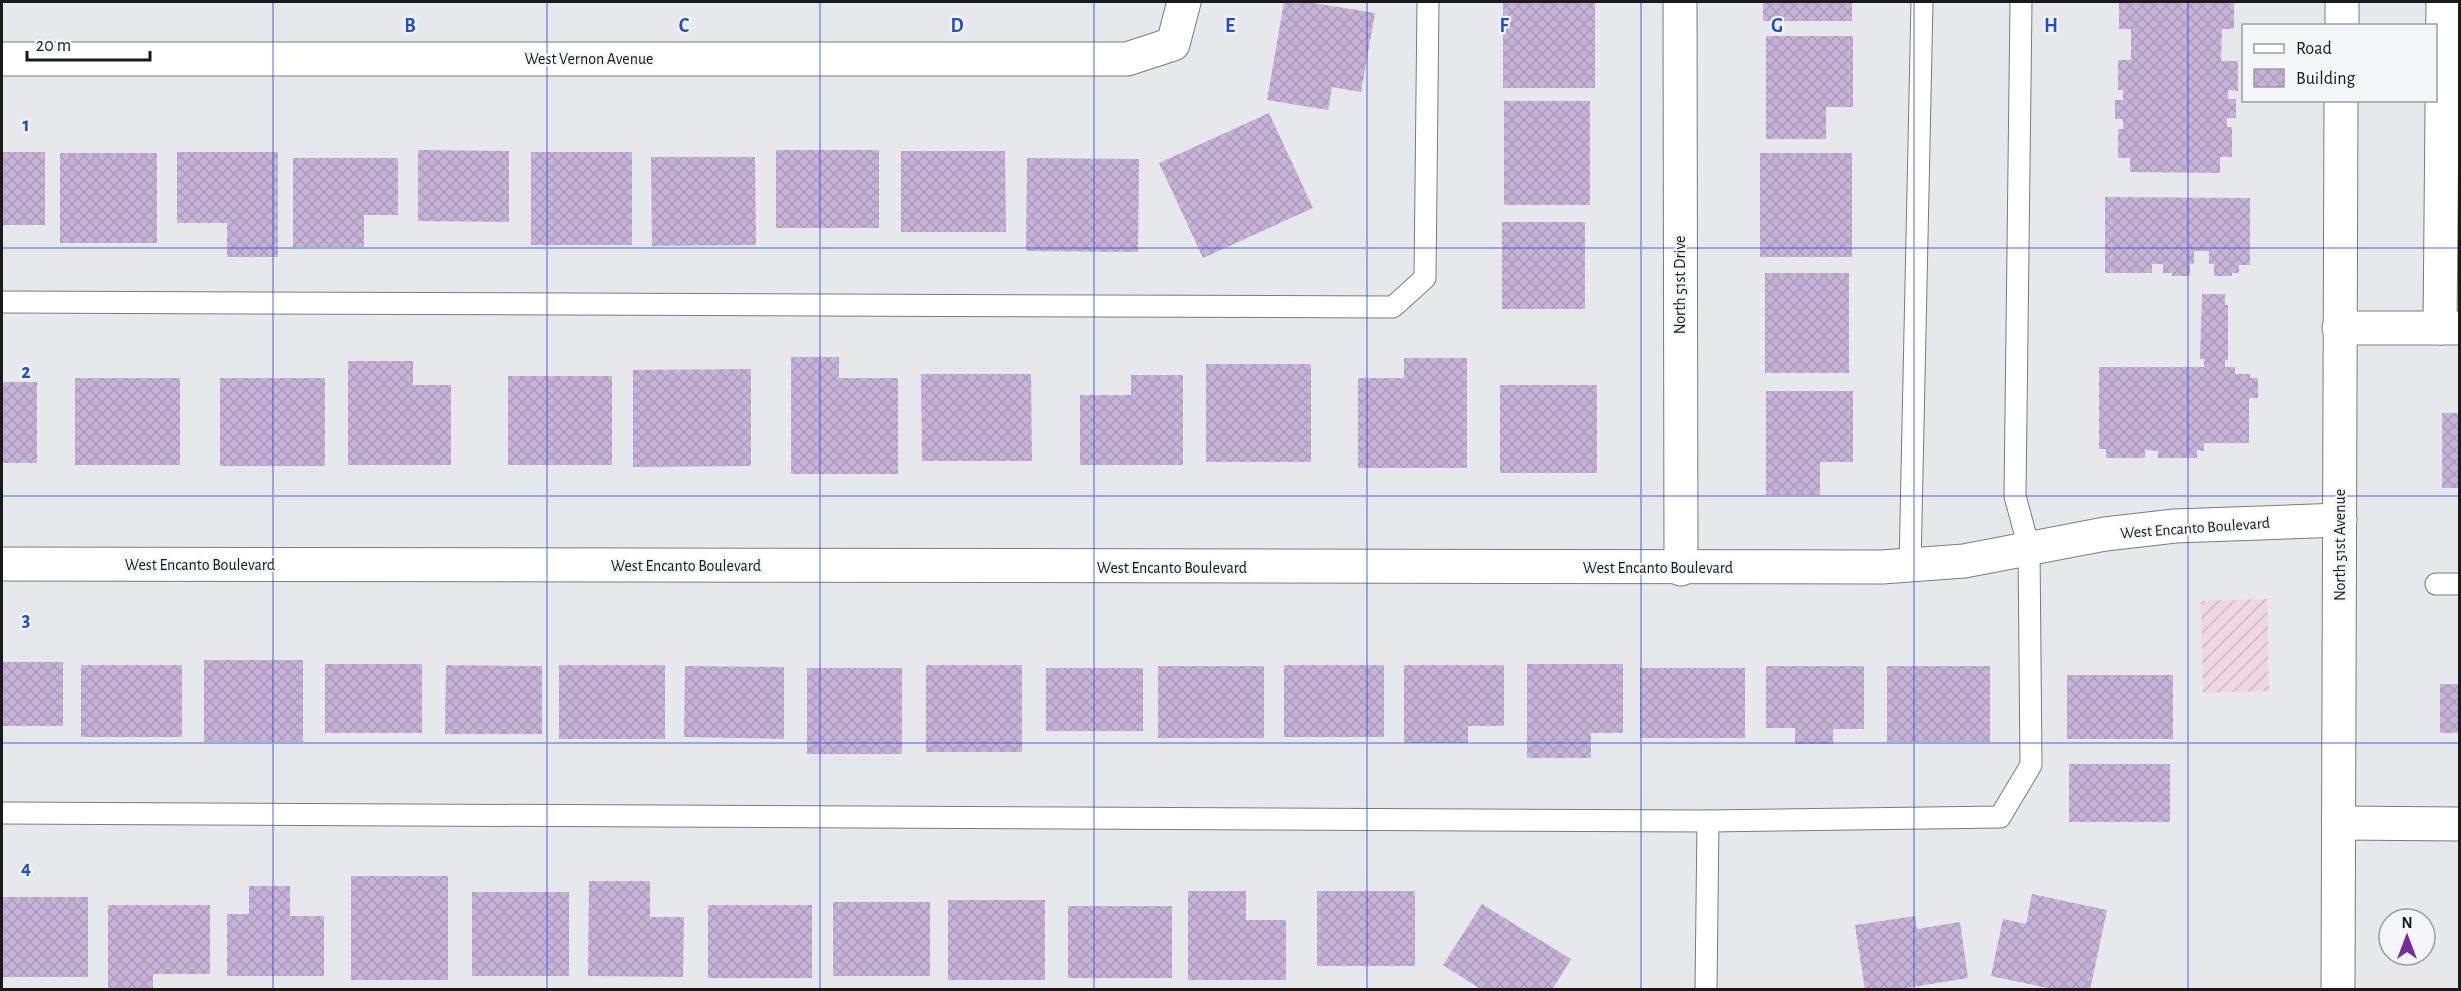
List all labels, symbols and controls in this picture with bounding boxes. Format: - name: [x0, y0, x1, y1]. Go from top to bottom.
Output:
- text: B: [404, 16, 416, 36]
- text: C: [679, 16, 690, 36]
- text: D: [950, 16, 964, 36]
- text: E: [1225, 16, 1235, 36]
- text: F: [1499, 16, 1509, 36]
- text: G: [1771, 16, 1783, 36]
- text: H: [2044, 16, 2058, 36]
- scale bar: [27, 24, 150, 62]
- legend: [2242, 24, 2437, 102]
- text: 20 m: [36, 37, 71, 55]
- text: Road: [2296, 40, 2332, 58]
- street label: West Vernon Avenue: [525, 51, 653, 67]
- text: Building: [2296, 70, 2356, 88]
- text: 1: [22, 115, 30, 135]
- street label: North 51st Drive: [1672, 236, 1688, 334]
- text: 2: [21, 362, 31, 382]
- street label: North 51st Avenue: [2332, 489, 2348, 601]
- street label: West Encanto Boulevard: [2119, 515, 2271, 541]
- street label: West Encanto Boulevard: [125, 557, 275, 573]
- street label: West Encanto Boulevard: [611, 558, 761, 574]
- street label: West Encanto Boulevard: [1097, 560, 1247, 576]
- street label: West Encanto Boulevard: [1583, 560, 1733, 576]
- text: 3: [22, 610, 30, 630]
- text: 4: [21, 858, 31, 878]
- north arrow: [2377, 907, 2437, 967]
- text: N: [2401, 915, 2413, 931]

